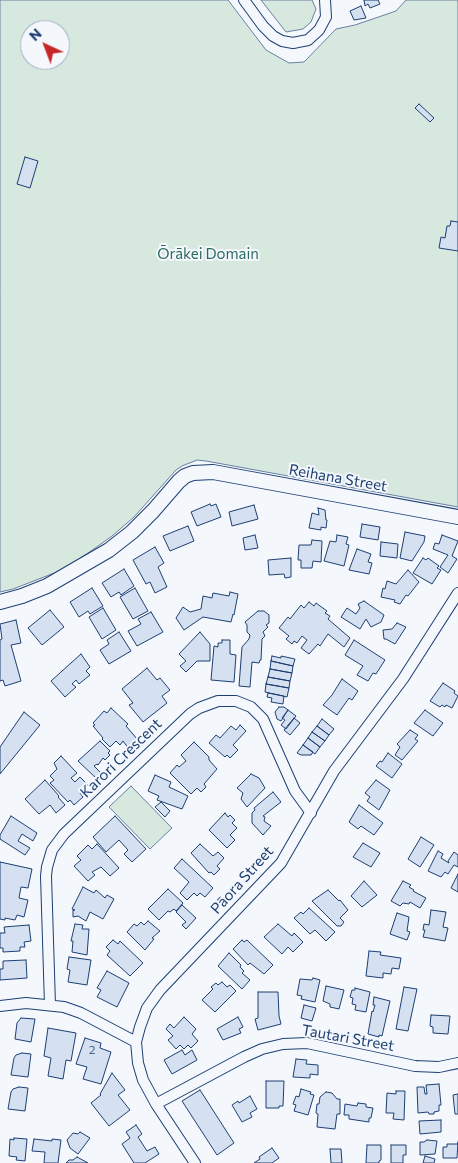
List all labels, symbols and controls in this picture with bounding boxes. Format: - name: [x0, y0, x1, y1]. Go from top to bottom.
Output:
- north arrow: [20, 20, 70, 70]
- text: N: [25, 25, 45, 44]
- park label: Ōrākei Domain: [157, 245, 259, 263]
- street label: Reihana Street: [287, 460, 389, 496]
- street label: Karori Crescent: [77, 715, 165, 801]
- street label: Pāora Street: [207, 842, 277, 918]
- street label: Tautari Street: [300, 1021, 396, 1055]
- house number: 2: [89, 1043, 95, 1057]

